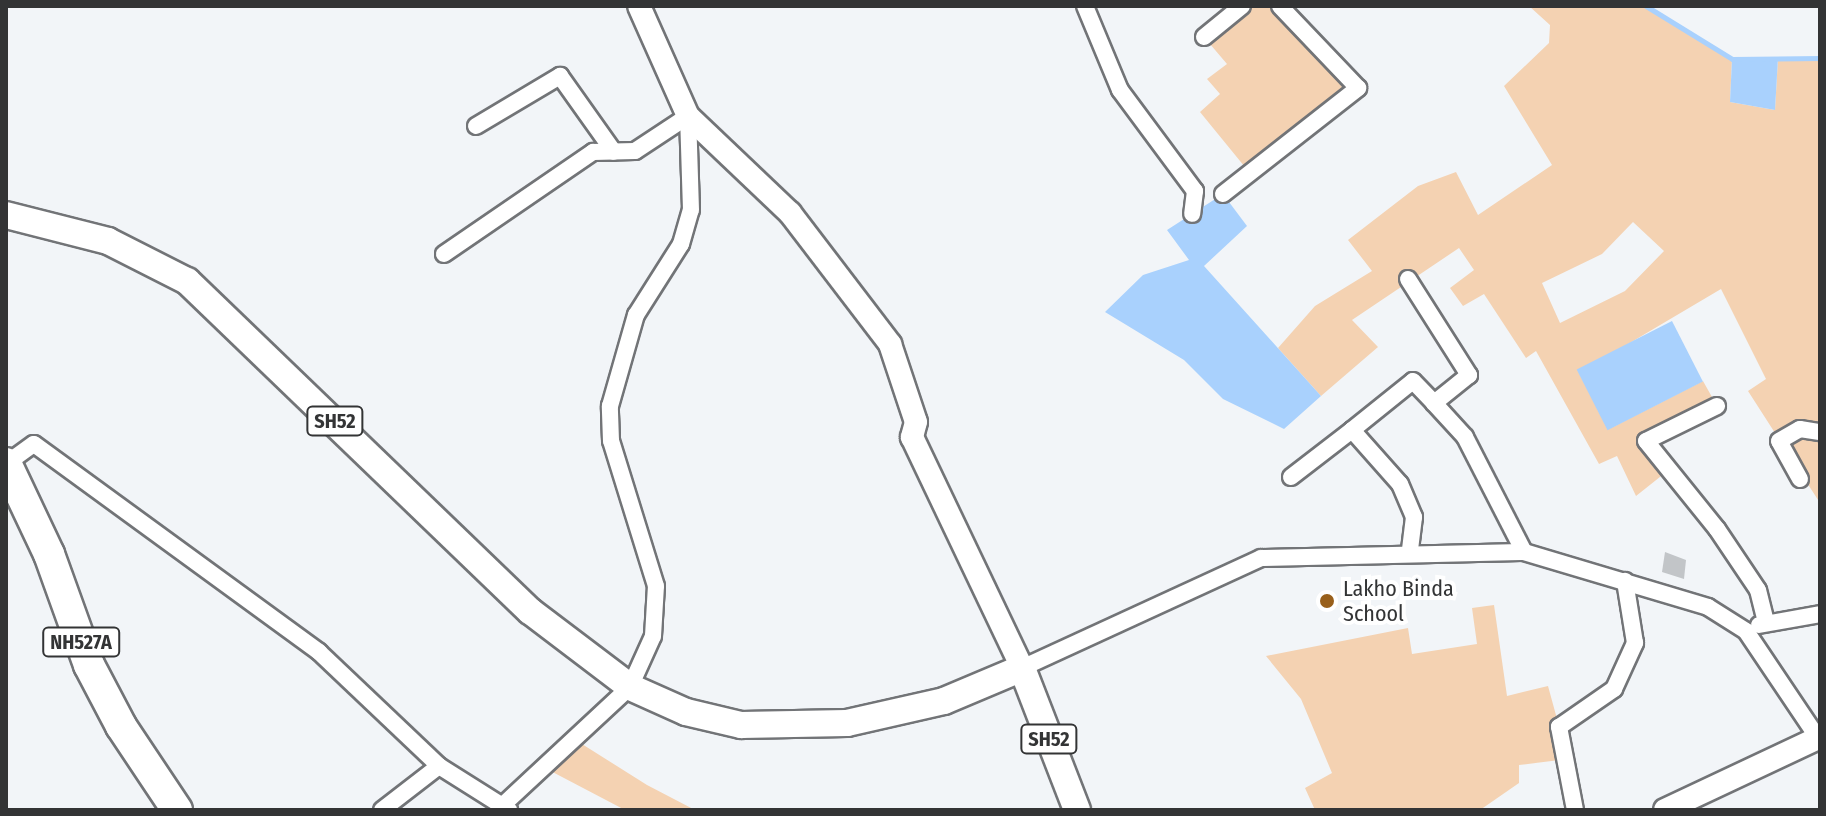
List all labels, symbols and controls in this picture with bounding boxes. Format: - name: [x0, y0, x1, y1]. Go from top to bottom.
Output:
- road number: SH52: [305, 405, 365, 437]
- place label: Lakho Binda School: [1343, 575, 1454, 626]
- marker: Lakho Binda School: [1318, 592, 1336, 610]
- road number: NH527A: [41, 626, 121, 658]
- road number: SH52: [1019, 723, 1079, 755]

